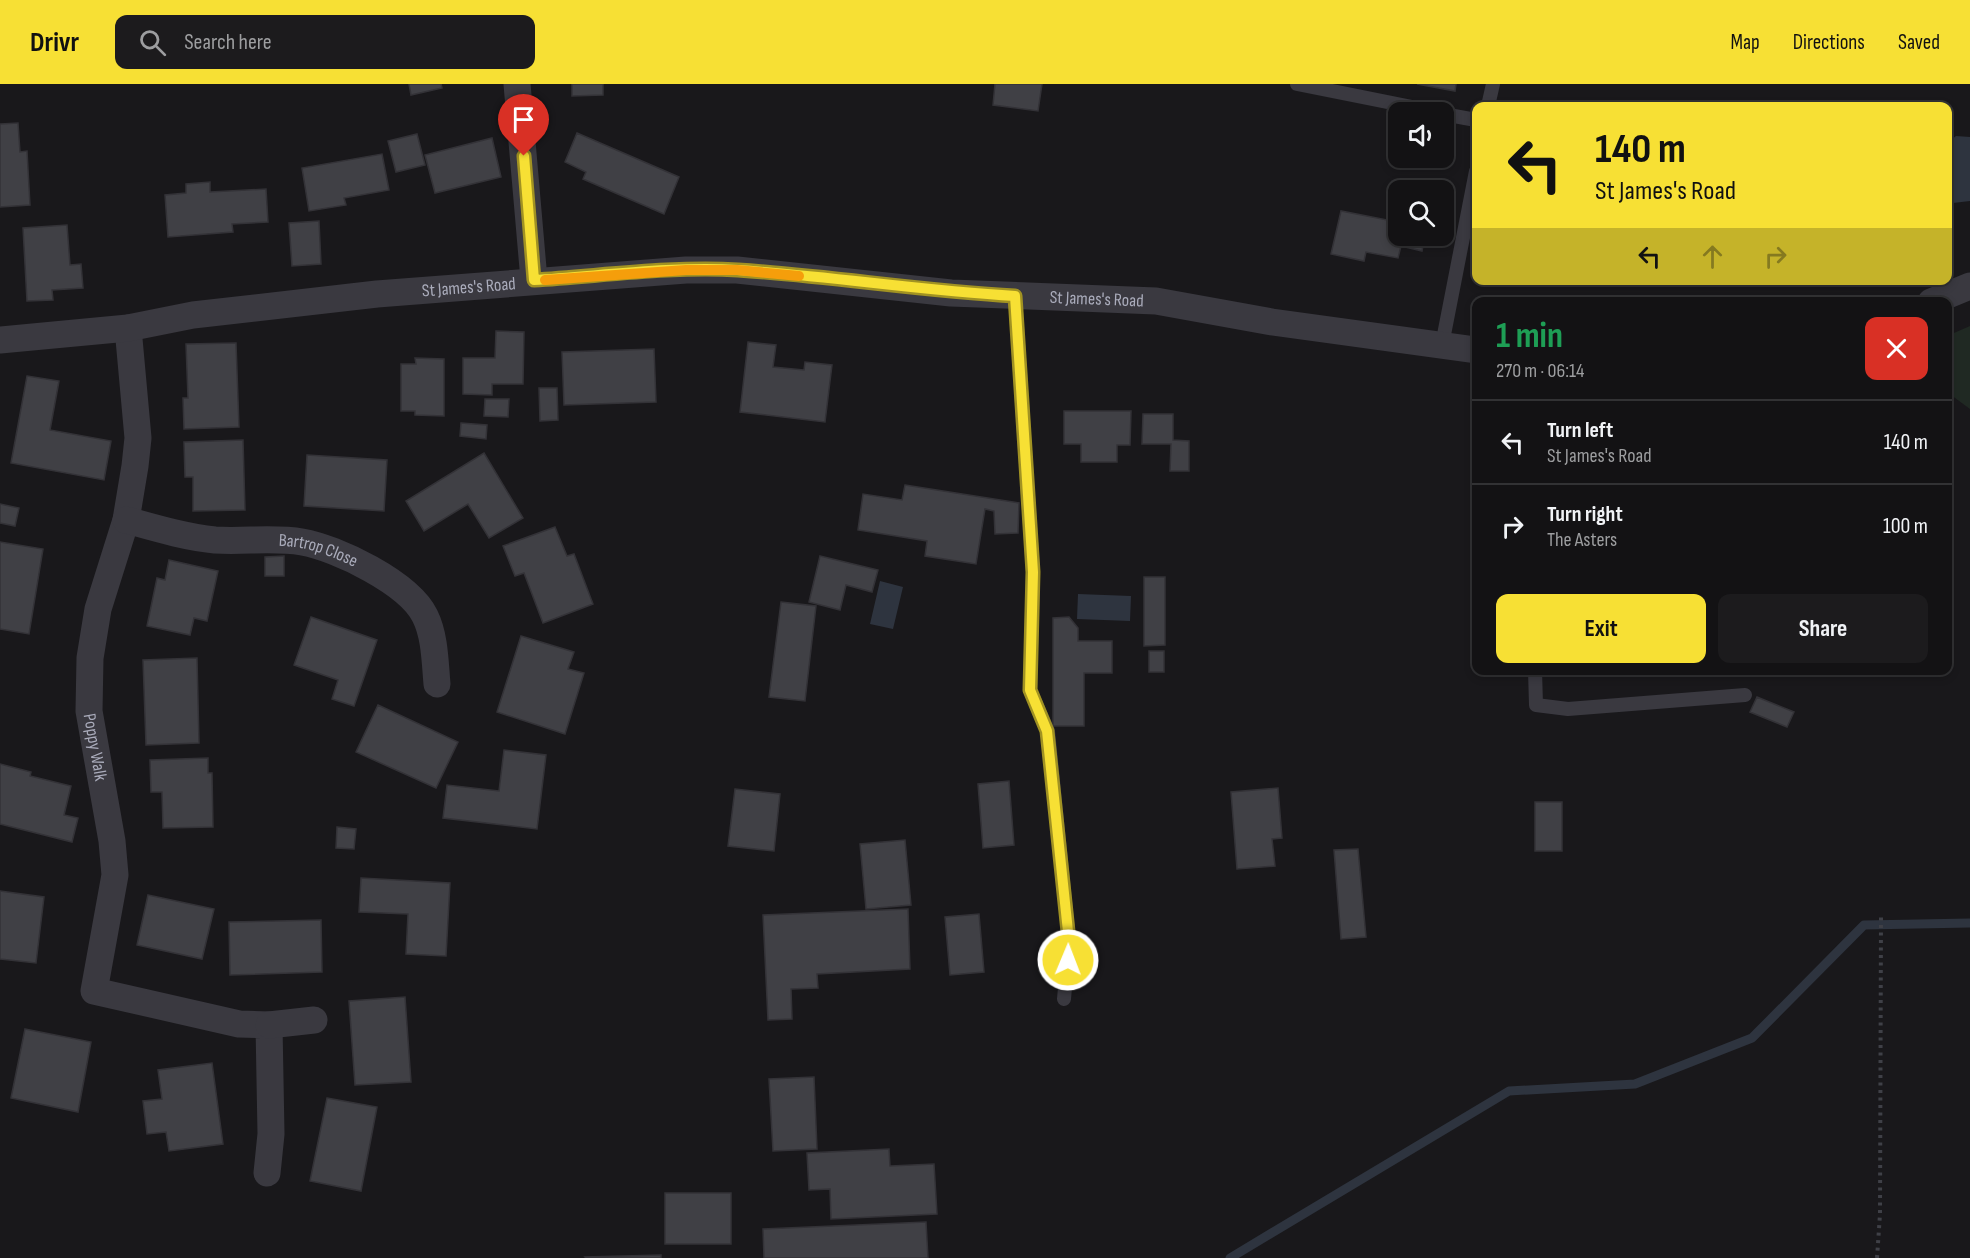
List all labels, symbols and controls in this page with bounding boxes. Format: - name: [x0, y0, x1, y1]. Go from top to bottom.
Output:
- search box: [115, 15, 535, 69]
- text: Drivr: [30, 26, 79, 59]
- icon: search: [136, 26, 169, 59]
- text: Search here: [184, 29, 272, 56]
- text: Map: [1730, 30, 1760, 55]
- text: Directions: [1793, 30, 1865, 55]
- text: Saved: [1898, 30, 1940, 55]
- pin: [498, 94, 549, 156]
- map controls: [1388, 102, 1454, 246]
- button: sound: [1388, 102, 1454, 168]
- icon: arrive: [507, 103, 540, 136]
- text: 140 m: [1595, 124, 1686, 175]
- icon: left: [1496, 126, 1574, 204]
- text: St James's Road: [1595, 175, 1736, 207]
- button: search: [1388, 180, 1454, 246]
- icon: left: [1633, 240, 1666, 273]
- icon: ahead: [1696, 240, 1729, 273]
- icon: right: [1759, 240, 1792, 273]
- street label: St James's Road: [421, 273, 516, 301]
- street label: St James's Road: [1049, 287, 1144, 312]
- text: 1 min: [1496, 315, 1563, 358]
- button: close: [1865, 317, 1928, 380]
- text: 270 m · 06:14: [1496, 359, 1584, 383]
- text: Turn left: [1547, 417, 1613, 444]
- icon: left: [1496, 426, 1529, 459]
- text: 140 m: [1884, 429, 1928, 456]
- text: St James's Road: [1547, 444, 1652, 468]
- text: Turn right: [1547, 501, 1623, 528]
- icon: right: [1496, 510, 1529, 543]
- text: 100 m: [1883, 513, 1928, 540]
- text: The Asters: [1547, 528, 1617, 552]
- street label: Bartrop Close: [278, 530, 361, 572]
- button: Exit: [1496, 594, 1706, 663]
- button: Share: [1718, 594, 1928, 663]
- street label: Poppy Walk: [79, 712, 111, 783]
- position arrow: [1036, 928, 1100, 992]

